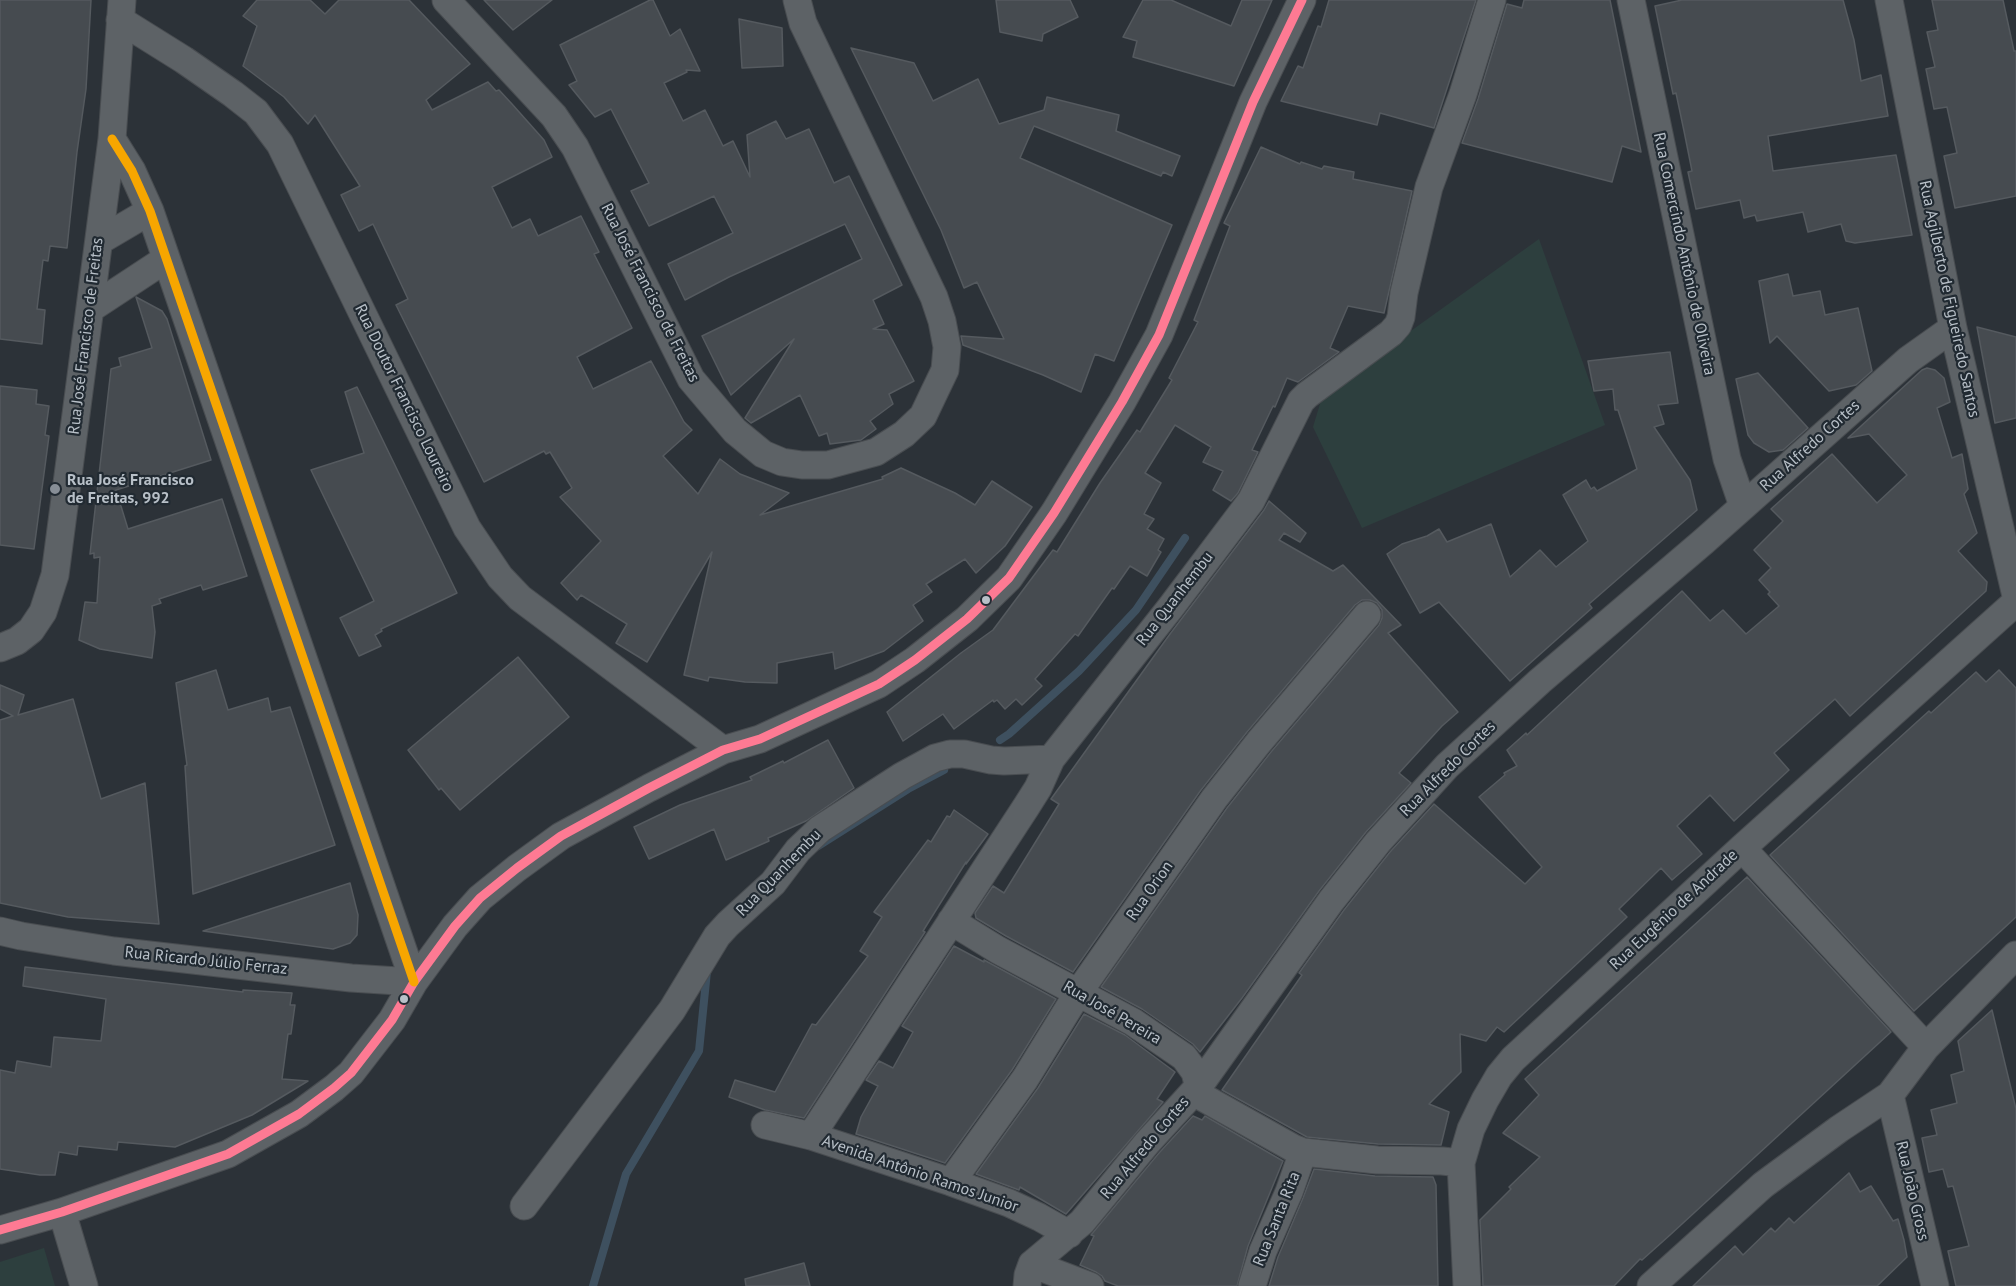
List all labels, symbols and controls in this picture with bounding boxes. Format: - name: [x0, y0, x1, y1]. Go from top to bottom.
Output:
- street label: Rua Comercindo Antônio de Oliveira: [1649, 131, 1719, 377]
- street label: Rua Agilberto de Figueiredo Santos: [1914, 179, 1984, 419]
- street label: Rua José Francisco de Freitas: [596, 200, 704, 386]
- street label: Rua José Francisco de Freitas: [64, 237, 108, 435]
- street label: Rua Doutor Francisco Loureiro: [350, 301, 458, 495]
- street label: Rua Alfredo Cortes: [1756, 396, 1864, 496]
- place label: Rua José Francisco de Freitas, 992: [67, 470, 194, 508]
- marker: Rua José Francisco de Freitas, 992: [48, 482, 62, 496]
- street label: Rua Quanhembu: [1132, 548, 1218, 650]
- unlabelled marker: [980, 594, 992, 606]
- street label: Rua Alfredo Cortes: [1396, 717, 1500, 821]
- street label: Rua Quanhembu: [733, 825, 825, 921]
- street label: Rua Eugênio de Andrade: [1606, 846, 1742, 974]
- street label: Rua Orion: [1123, 858, 1177, 924]
- street label: Rua Ricardo Júlio Ferraz: [124, 943, 288, 979]
- street label: Rua José Pereira: [1059, 977, 1165, 1049]
- unlabelled marker: [398, 993, 410, 1005]
- street label: Rua Alfredo Cortes: [1097, 1093, 1193, 1203]
- street label: Avenida Antônio Ramos Junior: [819, 1131, 1021, 1217]
- street label: Rua João Gross: [1891, 1139, 1933, 1243]
- street label: Rua Santa Rita: [1249, 1169, 1305, 1269]

